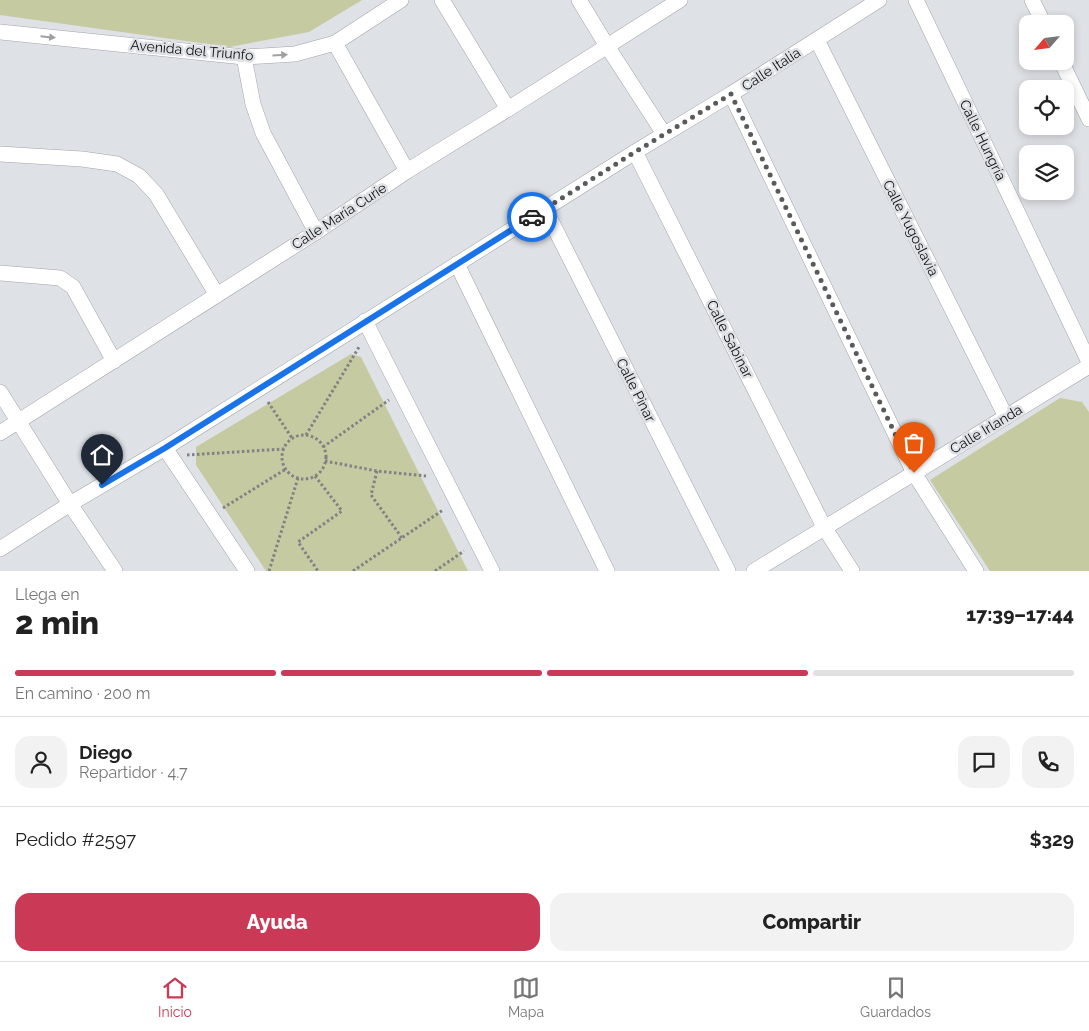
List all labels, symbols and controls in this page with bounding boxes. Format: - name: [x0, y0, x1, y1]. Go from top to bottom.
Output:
- north arrow: [1019, 15, 1074, 70]
- map controls: [1019, 15, 1074, 200]
- one-way arrow: [41, 33, 57, 41]
- street label: Avenida del Triunfo: [130, 37, 254, 63]
- street label: Calle Italia: [739, 44, 803, 94]
- one-way arrow: [272, 51, 288, 59]
- button: locate: [1019, 80, 1074, 135]
- street label: Calle Hungría: [957, 97, 1009, 183]
- button: layers: [1019, 145, 1074, 200]
- street label: Calle Yugoslavia: [880, 177, 942, 279]
- street label: Calle María Curie: [289, 179, 389, 253]
- courier: [507, 192, 557, 242]
- icon: car: [518, 203, 546, 231]
- street label: Calle Sabinar: [704, 297, 756, 381]
- street label: Calle Pinar: [613, 356, 659, 424]
- street label: Calle Irlanda: [947, 401, 1025, 457]
- pin: [893, 422, 935, 473]
- icon: bag: [900, 429, 928, 457]
- pin: [81, 434, 123, 485]
- icon: home: [88, 441, 116, 469]
- text: Llega en: [15, 585, 79, 604]
- text: 17:39–17:44: [966, 603, 1074, 625]
- text: 2 min: [15, 604, 99, 641]
- text: En camino · 200 m: [15, 684, 151, 703]
- button: person: [15, 736, 67, 788]
- button: chat: [958, 736, 1010, 788]
- button: phone: [1022, 736, 1074, 788]
- text: Diego: [79, 741, 132, 763]
- text: Repartidor · 4.7: [79, 763, 187, 782]
- text: Pedido #2597: [15, 828, 136, 850]
- text: $329: [1030, 828, 1074, 850]
- button: Ayuda: [15, 893, 540, 951]
- button: Compartir: [550, 893, 1074, 951]
- tab: Inicio: [158, 974, 192, 1020]
- tab: Mapa: [508, 974, 544, 1020]
- tab: Guardados: [860, 974, 931, 1020]

